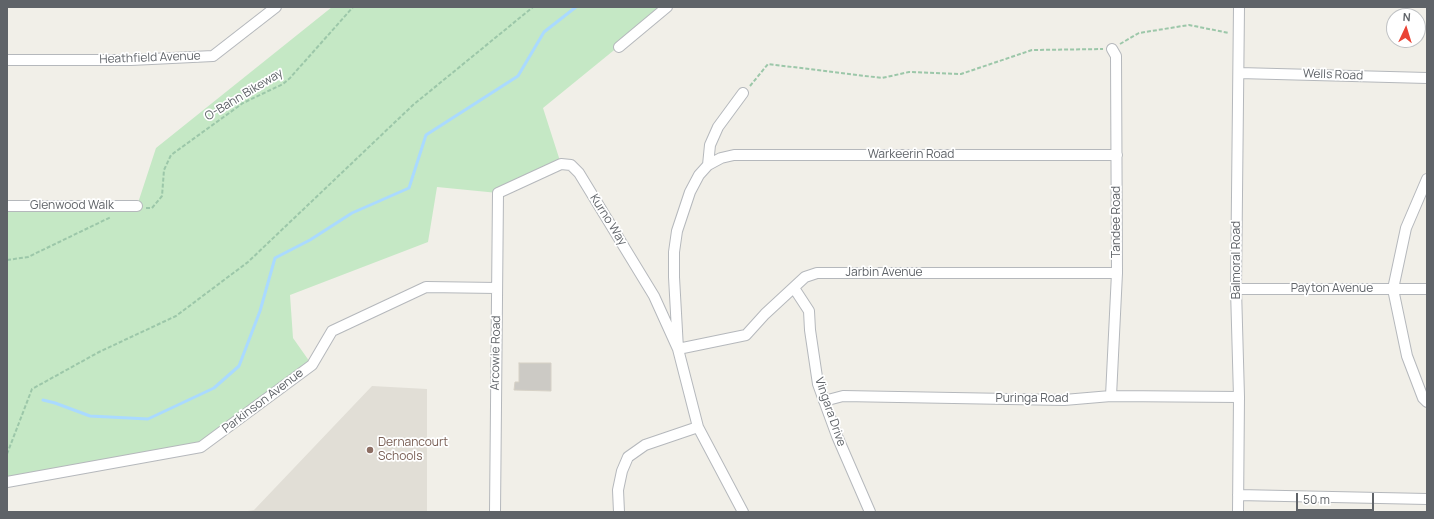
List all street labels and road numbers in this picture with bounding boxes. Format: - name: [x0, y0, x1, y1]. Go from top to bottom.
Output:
- street label: Heathfield Avenue: [99, 49, 201, 67]
- street label: O-Bahn Bikeway: [202, 66, 286, 124]
- street label: Wells Road: [1303, 67, 1363, 83]
- street label: Warkeerin Road: [868, 148, 954, 162]
- street label: Tandee Road: [1110, 186, 1124, 258]
- street label: Kurno Way: [587, 192, 629, 248]
- street label: Glenwood Walk: [30, 199, 114, 213]
- street label: Balmoral Road: [1230, 221, 1244, 299]
- street label: Jarbin Avenue: [845, 266, 923, 280]
- street label: Payton Avenue: [1291, 282, 1373, 296]
- street label: Arcowie Road: [488, 315, 504, 391]
- street label: Parkinson Avenue: [220, 366, 306, 436]
- street label: Vingara Drive: [811, 376, 849, 448]
- street label: Puringa Road: [995, 392, 1069, 406]

